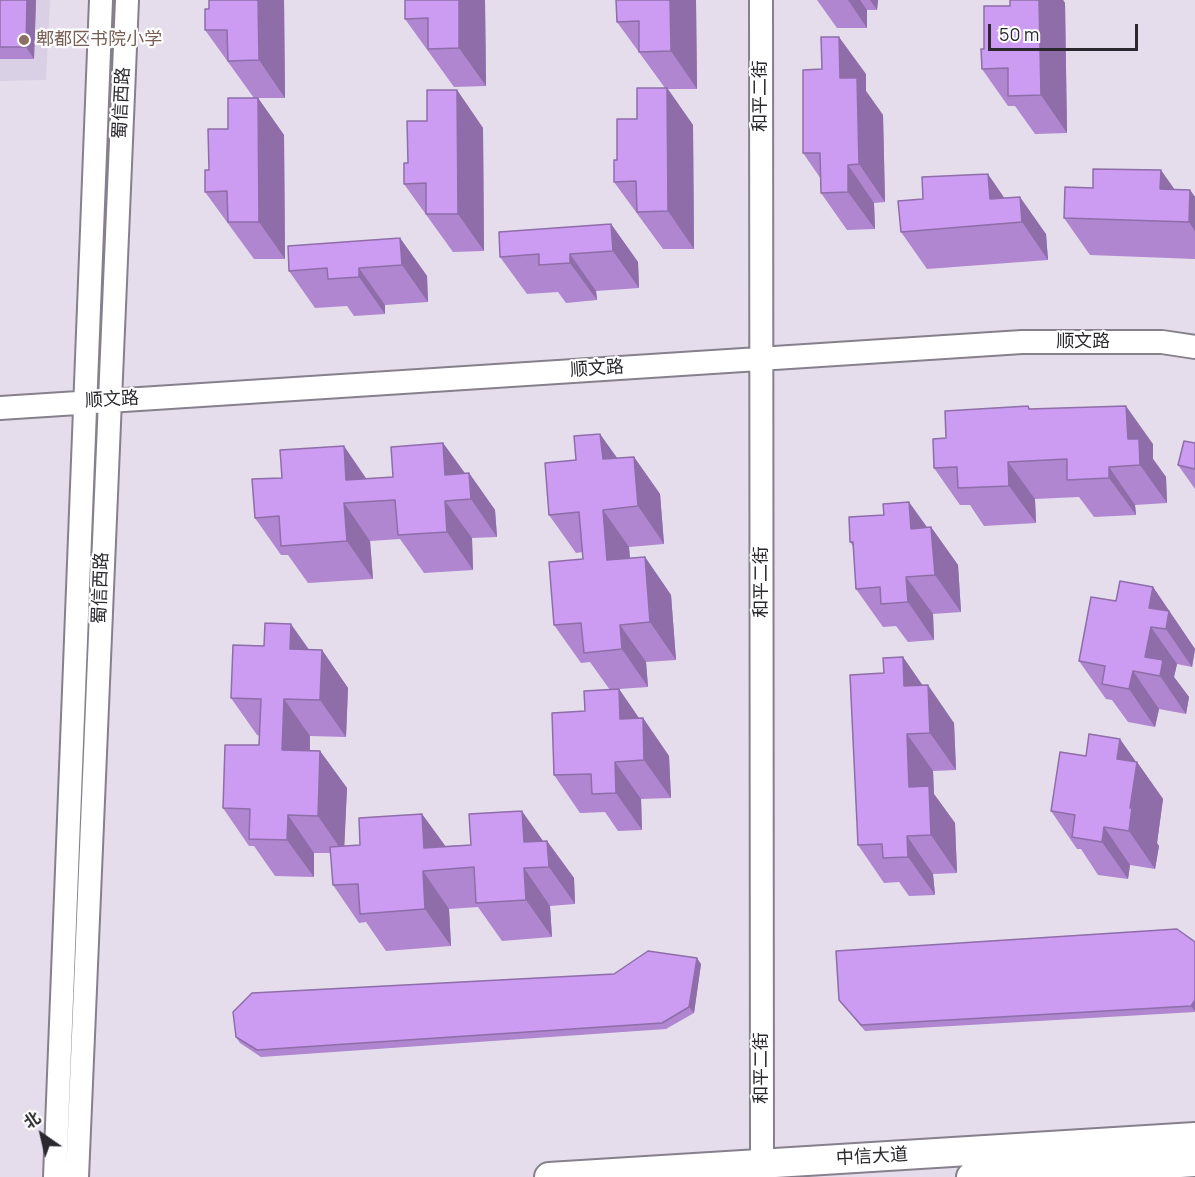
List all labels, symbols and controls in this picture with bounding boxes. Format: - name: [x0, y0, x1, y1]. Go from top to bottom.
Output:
- scale bar: [991, 12, 1141, 50]
- text: 50 m: [999, 22, 1039, 46]
- place label: 郫都区书院小学: [36, 29, 162, 51]
- marker: 郫都区书院小学: [17, 33, 31, 47]
- street label: 和平二街: [750, 60, 772, 132]
- street label: 蜀信西路: [109, 66, 135, 140]
- street label: 顺文路: [1056, 331, 1110, 353]
- street label: 顺文路: [569, 356, 625, 382]
- street label: 顺文路: [84, 388, 140, 412]
- street label: 和平二街: [751, 546, 773, 618]
- street label: 蜀信西路: [89, 552, 113, 624]
- street label: 和平二街: [751, 1032, 773, 1104]
- north arrow: [12, 1105, 72, 1165]
- text: 北: [19, 1106, 45, 1134]
- street label: 中信大道: [835, 1144, 909, 1170]

